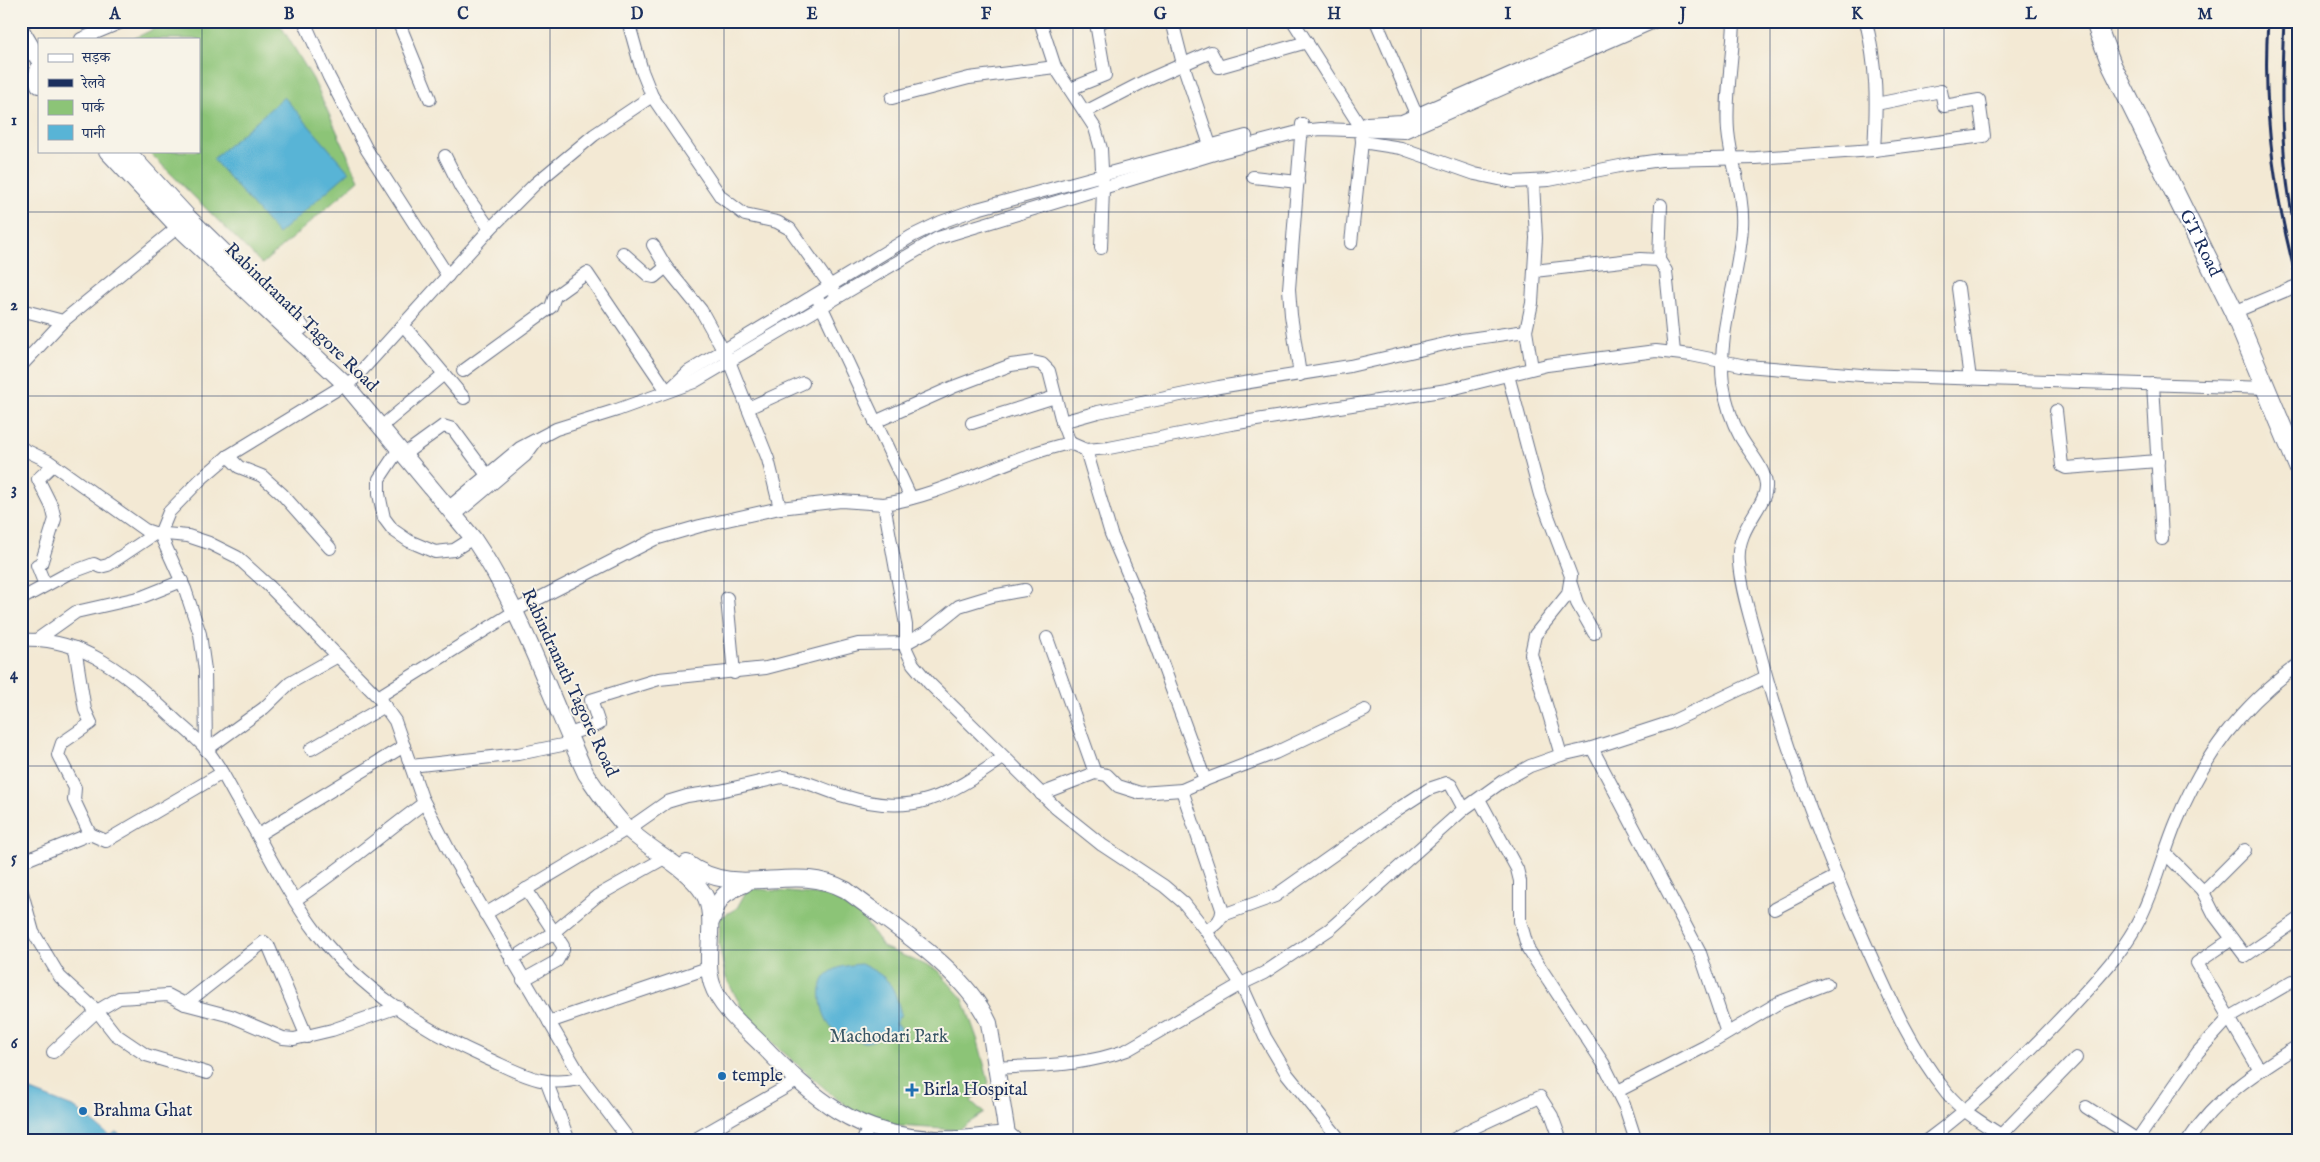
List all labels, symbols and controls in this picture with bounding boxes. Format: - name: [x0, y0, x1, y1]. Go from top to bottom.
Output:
- text: A: [109, 5, 122, 25]
- text: B: [284, 5, 295, 25]
- text: C: [457, 5, 469, 25]
- text: D: [631, 5, 644, 25]
- text: E: [806, 5, 818, 25]
- text: F: [981, 5, 992, 25]
- text: G: [1154, 5, 1167, 25]
- text: H: [1327, 5, 1341, 25]
- text: I: [1505, 5, 1512, 25]
- text: J: [1678, 5, 1687, 25]
- text: K: [1851, 5, 1864, 25]
- text: L: [2025, 5, 2037, 25]
- text: M: [2197, 5, 2213, 25]
- legend: [38, 38, 200, 152]
- text: सड़क: [81, 48, 111, 67]
- text: रेलवे: [80, 74, 106, 93]
- text: पार्क: [81, 98, 105, 117]
- text: 1: [11, 111, 17, 131]
- text: पानी: [81, 124, 106, 143]
- street label: GT Road: [2174, 206, 2226, 281]
- street label: Rabindranath Tagore Road: [219, 239, 383, 398]
- text: 2: [10, 296, 18, 316]
- text: 3: [11, 480, 17, 500]
- street label: Rabindranath Tagore Road: [515, 585, 623, 781]
- text: 4: [10, 665, 19, 685]
- text: 5: [11, 849, 17, 869]
- park label: Machodari Park: [830, 1026, 949, 1049]
- text: 6: [11, 1034, 19, 1054]
- place label: temple: [732, 1065, 783, 1088]
- marker: temple: [716, 1070, 728, 1082]
- place label: Birla Hospital: [923, 1079, 1028, 1102]
- marker: Birla Hospital: [905, 1083, 919, 1097]
- place label: Brahma Ghat: [93, 1100, 192, 1123]
- marker: Brahma Ghat: [77, 1105, 89, 1117]

